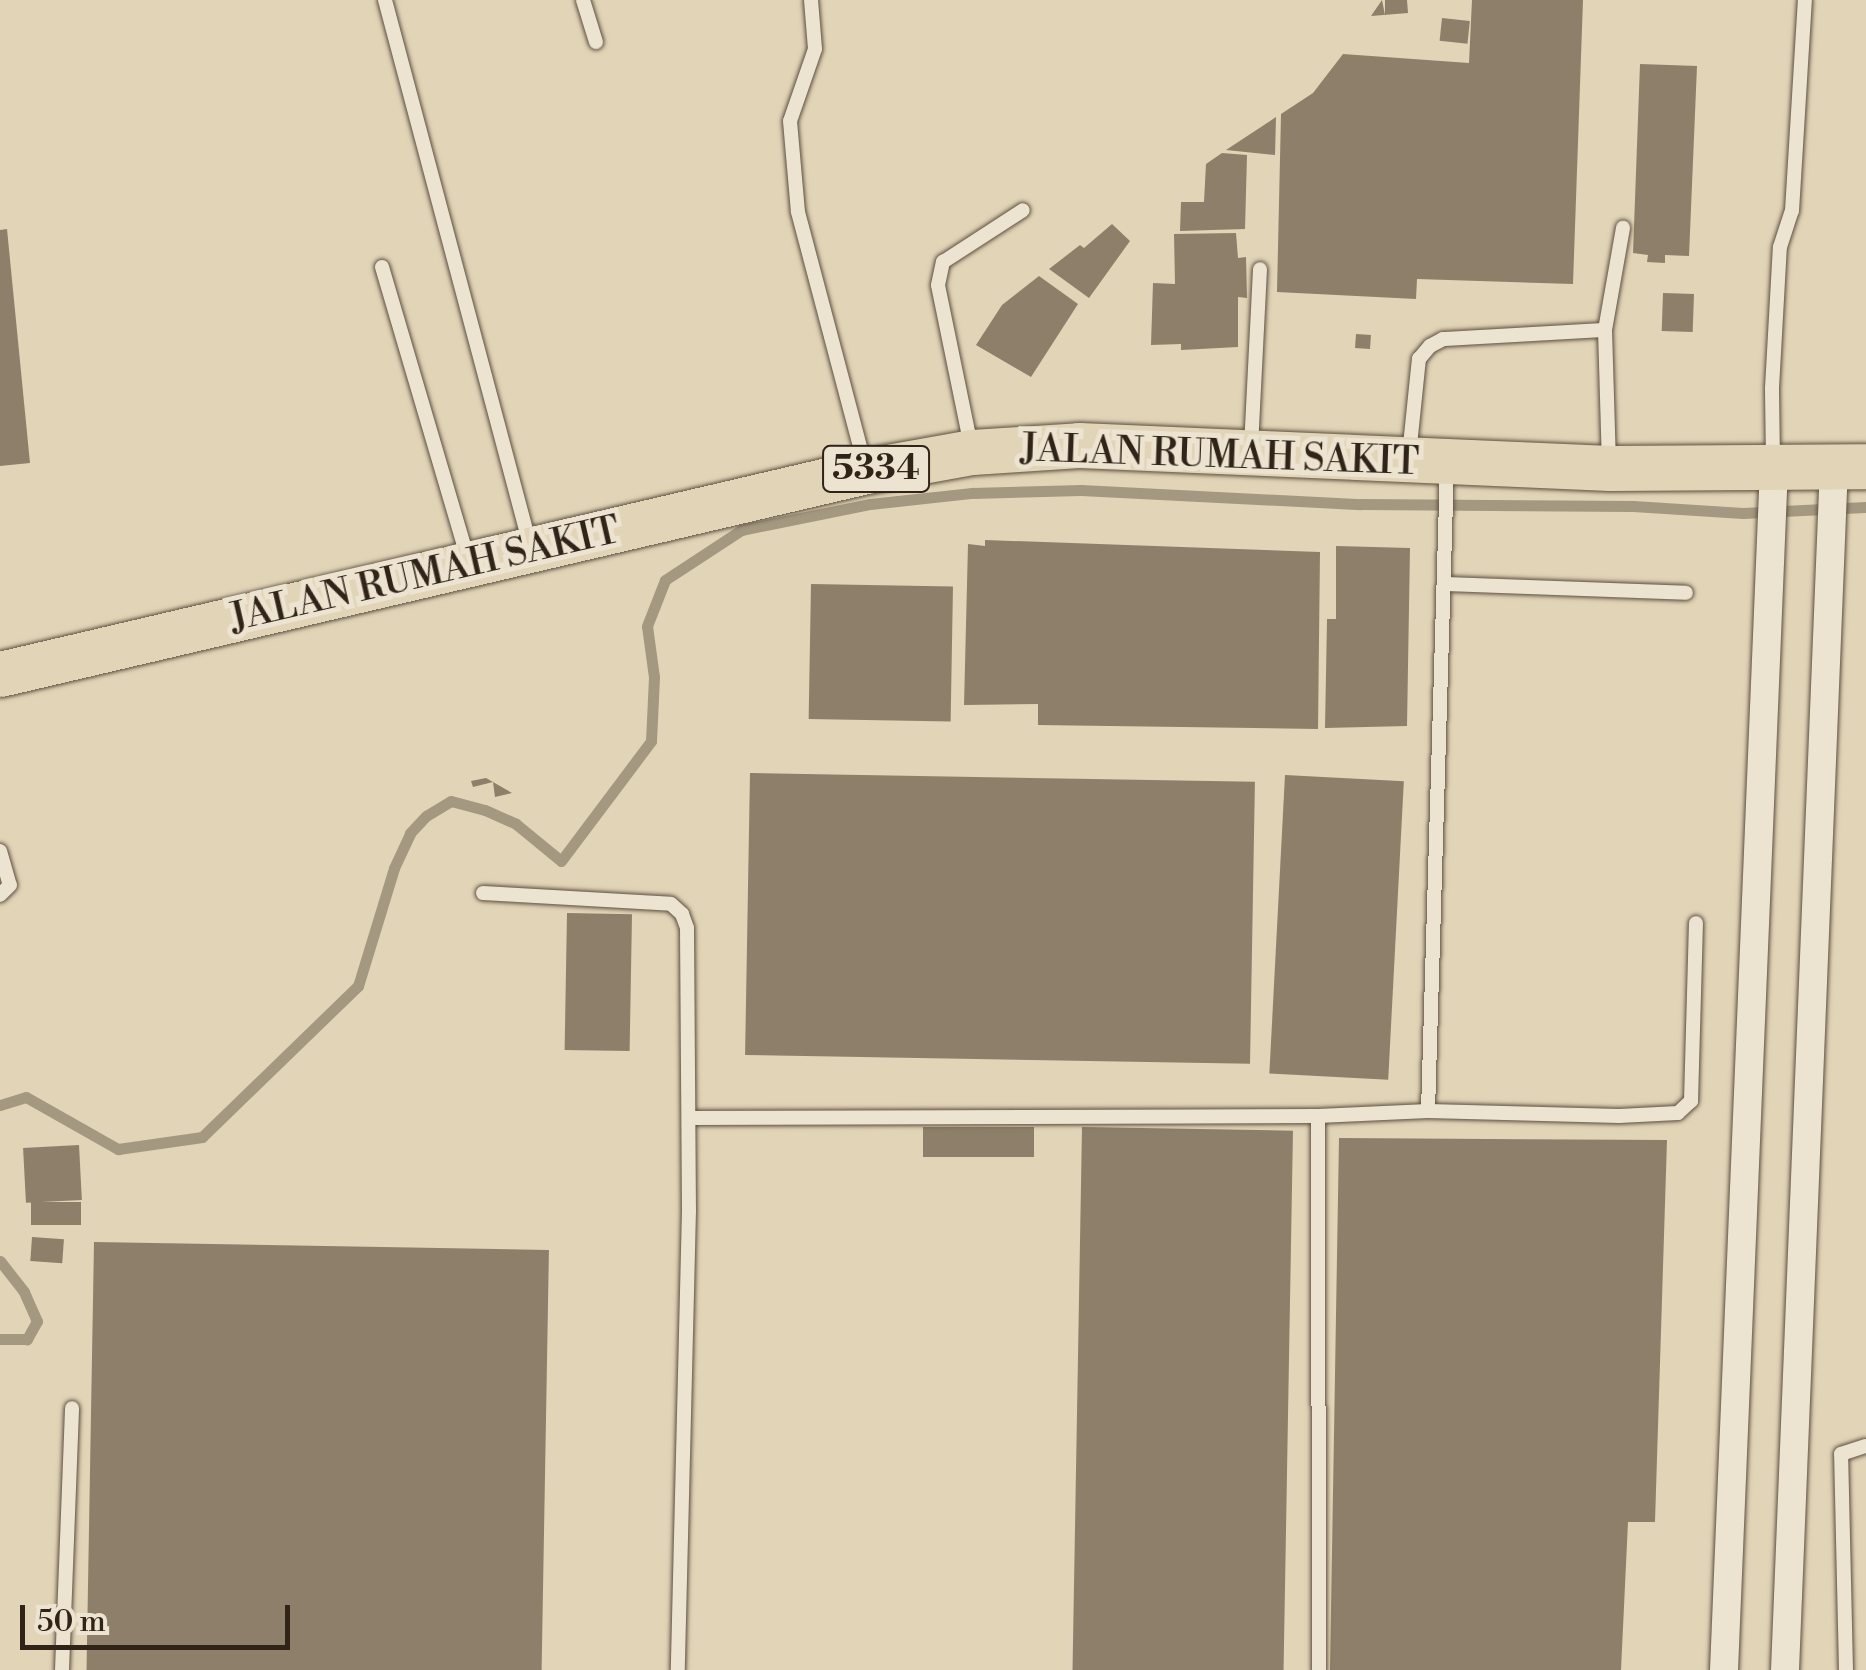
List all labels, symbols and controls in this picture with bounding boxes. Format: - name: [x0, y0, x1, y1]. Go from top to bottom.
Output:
- street label: JALAN RUMAH SAKIT: [1020, 426, 1420, 486]
- road number: 5334: [821, 439, 931, 499]
- street label: JALAN RUMAH SAKIT: [226, 508, 624, 642]
- scale bar: [25, 1585, 295, 1647]
- text: 50 m: [37, 1603, 106, 1641]

